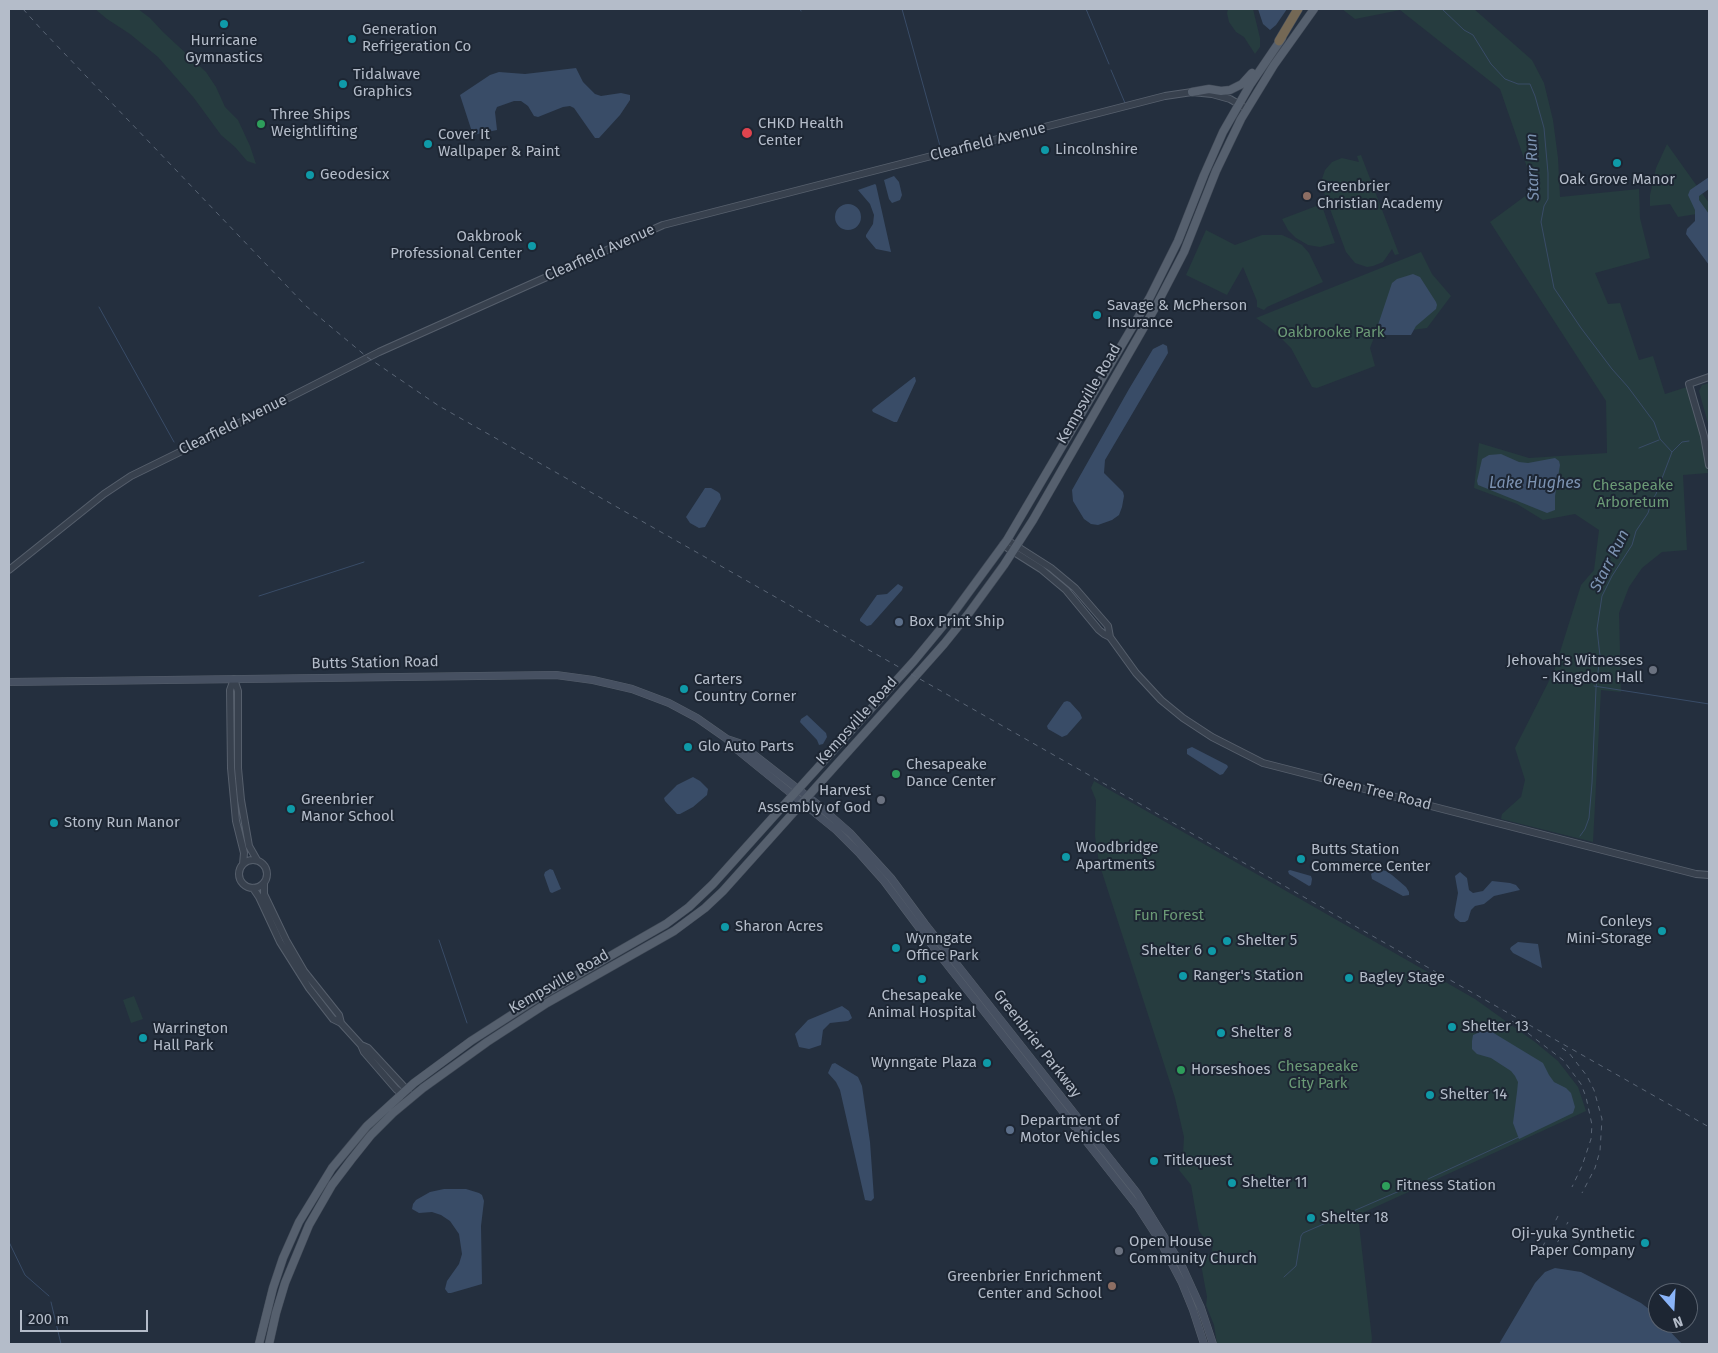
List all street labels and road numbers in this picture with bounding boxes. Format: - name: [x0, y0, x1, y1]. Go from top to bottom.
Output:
- street label: Clearfield Avenue: [928, 119, 1048, 165]
- street label: Clearfield Avenue: [542, 221, 658, 285]
- street label: Kempsville Road: [1053, 341, 1125, 447]
- street label: Clearfield Avenue: [176, 391, 290, 459]
- street label: Butts Station Road: [311, 653, 439, 673]
- street label: Kempsville Road: [813, 673, 901, 769]
- street label: Green Tree Road: [1321, 770, 1433, 814]
- street label: Kempsville Road: [506, 946, 612, 1018]
- street label: Greenbrier Parkway: [989, 986, 1085, 1102]

